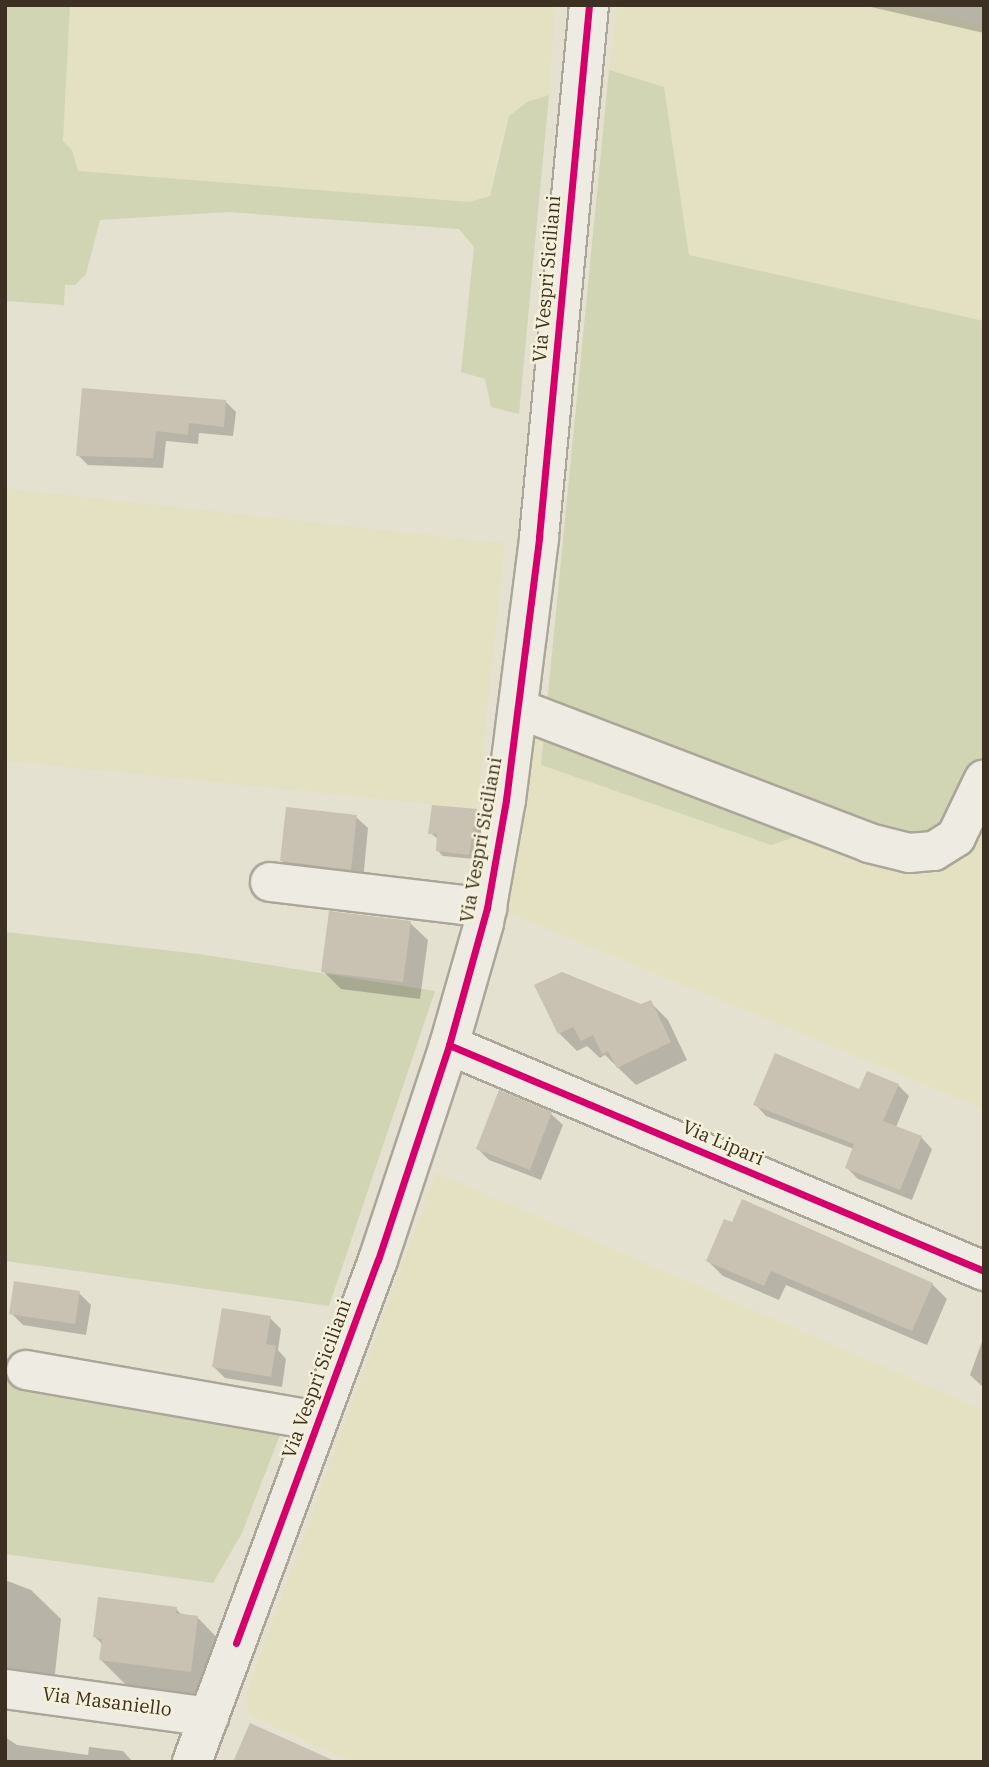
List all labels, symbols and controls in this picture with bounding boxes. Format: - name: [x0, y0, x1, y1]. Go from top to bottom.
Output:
- street label: Via Vespri Siciliani: [528, 195, 566, 363]
- street label: Via Vespri Siciliani: [455, 755, 507, 925]
- street label: Via Lipari: [679, 1116, 767, 1170]
- street label: Via Vespri Siciliani: [278, 1296, 356, 1462]
- street label: Via Masaniello: [41, 1683, 173, 1721]

